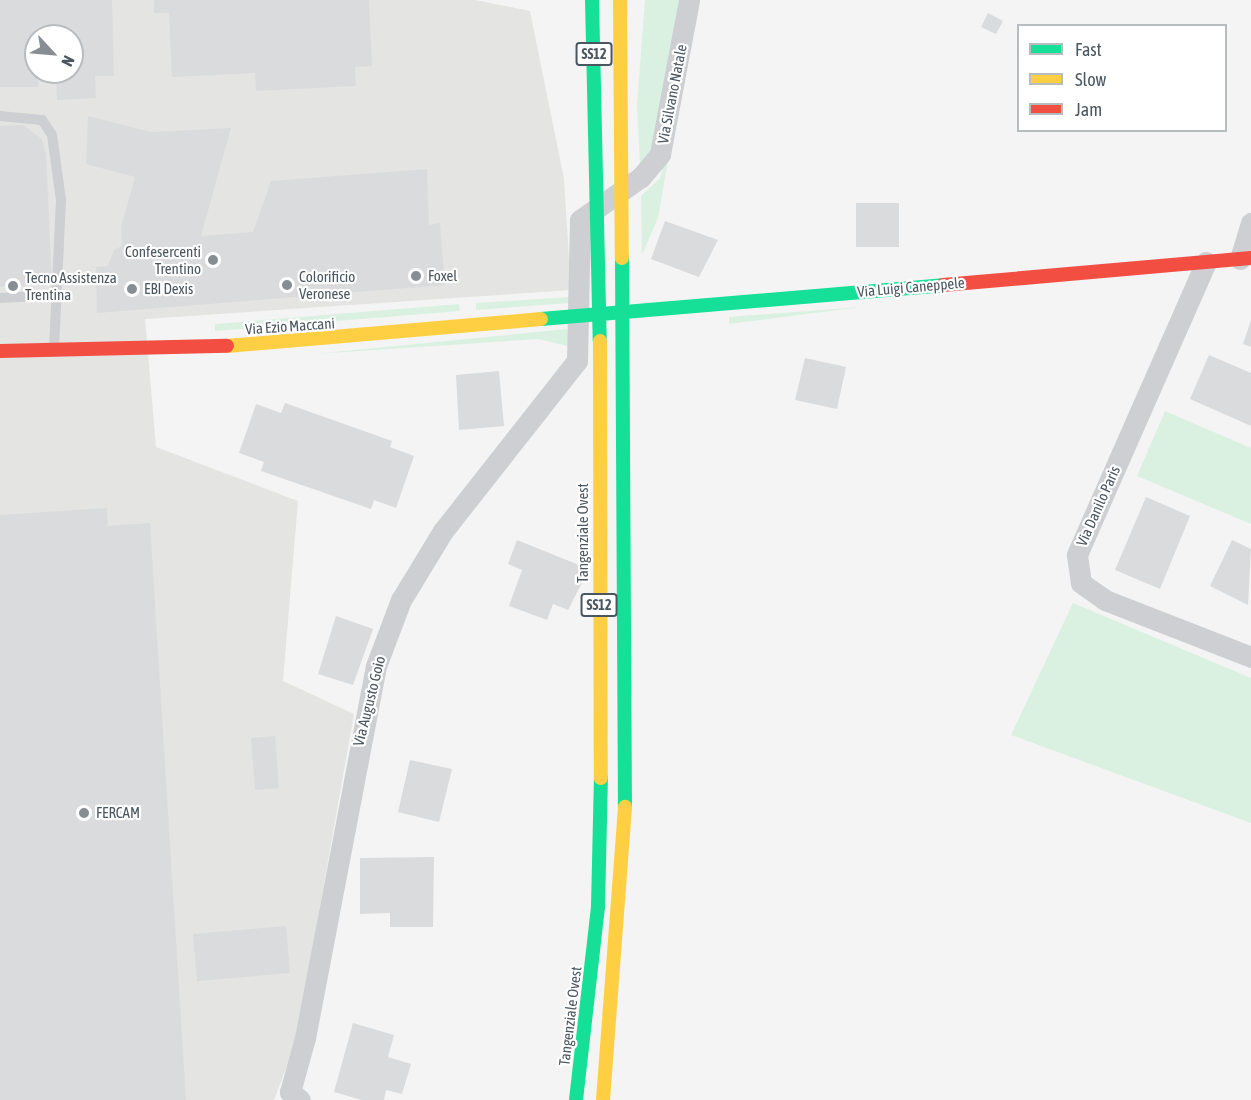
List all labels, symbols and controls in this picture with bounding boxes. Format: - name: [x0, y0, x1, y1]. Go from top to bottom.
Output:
- north arrow: [24, 24, 84, 84]
- legend: [1017, 24, 1227, 132]
- text: Fast: [1075, 39, 1102, 60]
- road number: SS12: [574, 43, 614, 65]
- street label: Via Silvano Natale: [654, 43, 690, 145]
- text: N: [58, 53, 79, 69]
- text: Slow: [1075, 69, 1106, 90]
- text: Jam: [1075, 99, 1102, 120]
- place label: Confesercenti Trentino: [125, 242, 201, 277]
- marker: Confesercenti Trentino: [206, 253, 220, 267]
- place label: Colorificio Veronese: [299, 267, 355, 302]
- place label: Foxel: [428, 267, 457, 285]
- place label: Tecno Assistenza Trentina: [25, 268, 117, 303]
- marker: Foxel: [409, 269, 423, 283]
- street label: Via Luigi Caneppele: [857, 273, 965, 301]
- marker: Colorificio Veronese: [280, 278, 294, 292]
- marker: Tecno Assistenza Trentina: [6, 279, 20, 293]
- place label: EBI Dexis: [144, 280, 193, 298]
- marker: EBI Dexis: [125, 282, 139, 296]
- street label: Via Ezio Maccani: [244, 314, 336, 338]
- street label: Via Danilo Paris: [1072, 463, 1124, 549]
- street label: Tangenziale Ovest: [574, 483, 592, 583]
- road number: SS12: [580, 594, 618, 616]
- street label: Via Augusto Goio: [349, 654, 389, 748]
- place label: FERCAM: [96, 804, 140, 822]
- marker: FERCAM: [77, 806, 91, 820]
- street label: Tangenziale Ovest: [555, 965, 585, 1067]

